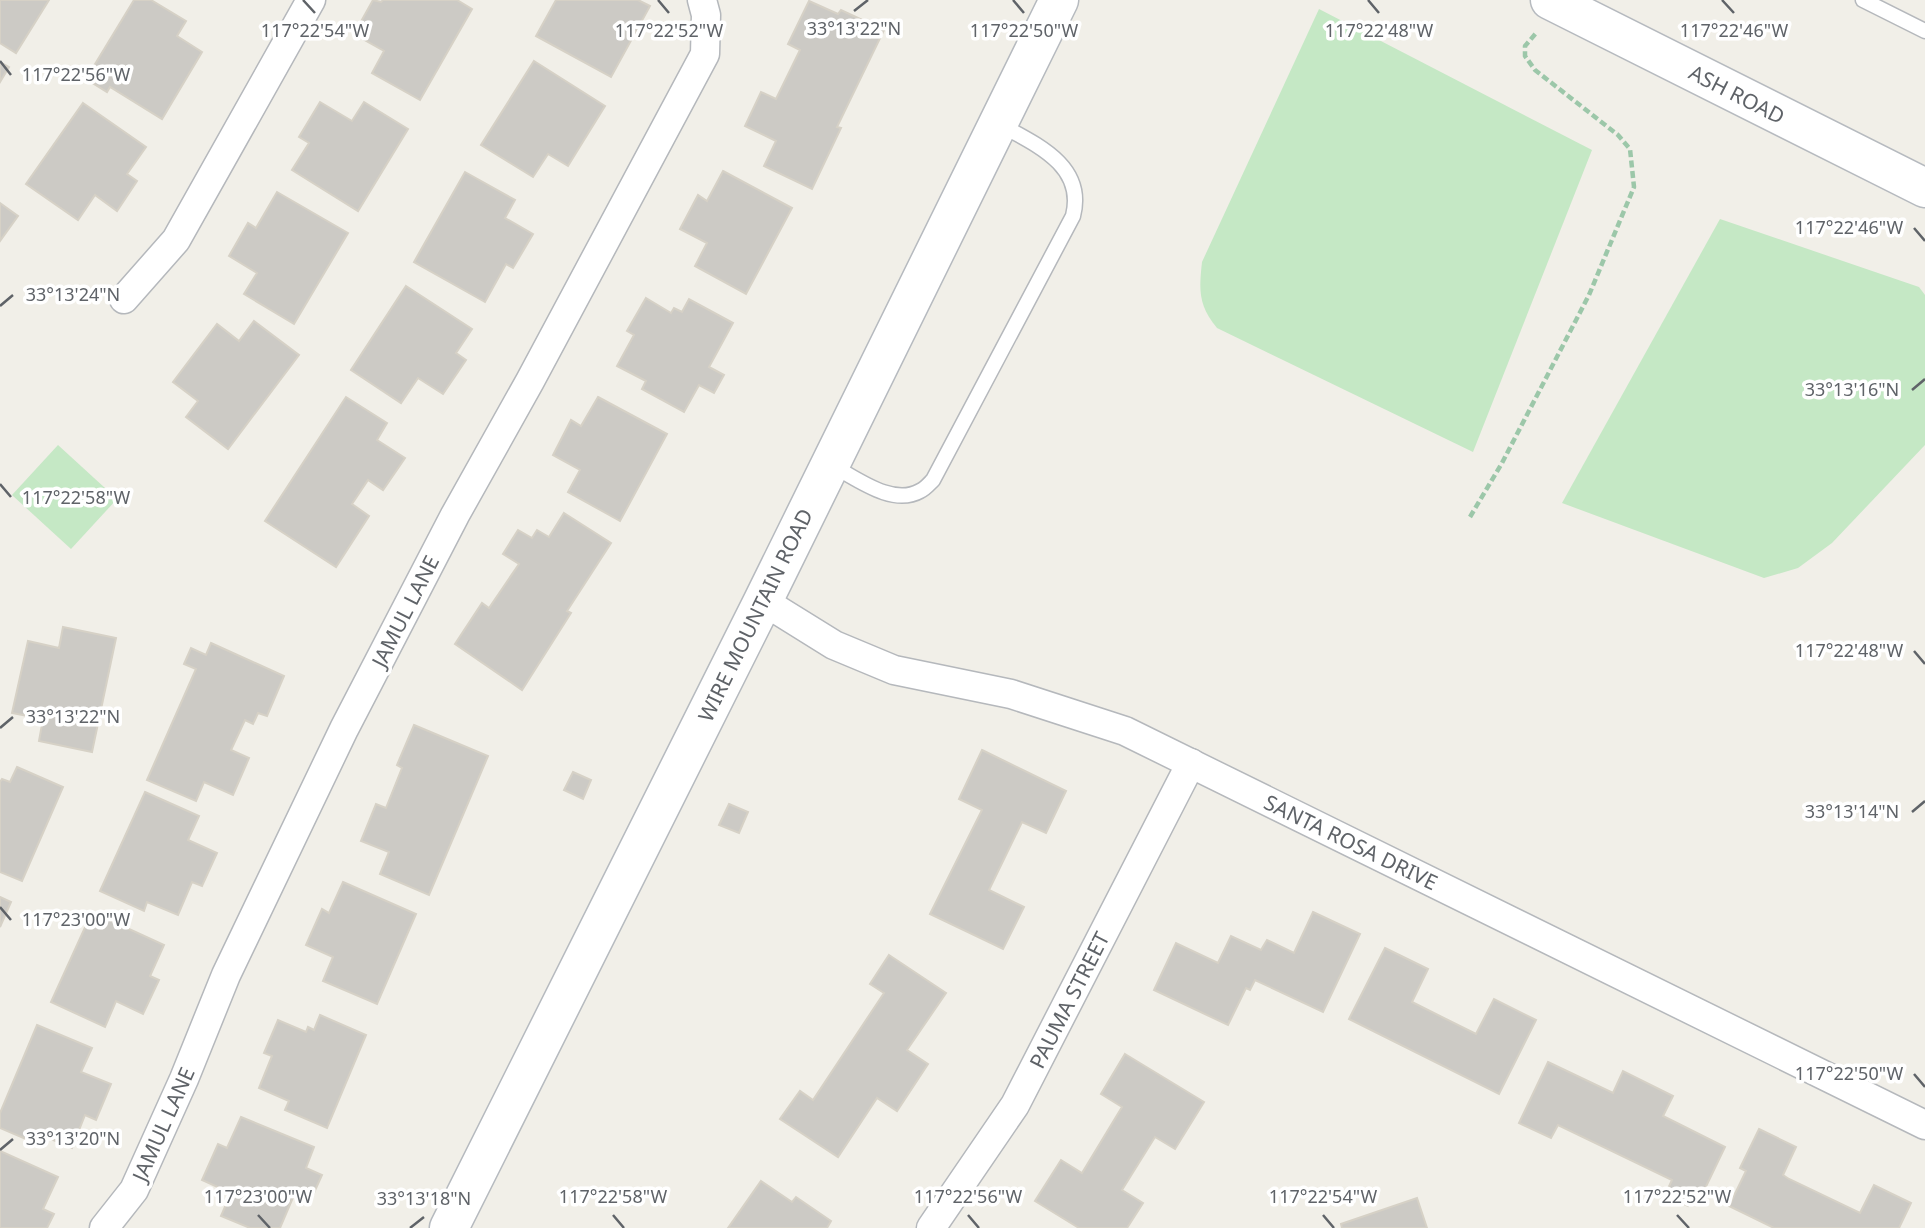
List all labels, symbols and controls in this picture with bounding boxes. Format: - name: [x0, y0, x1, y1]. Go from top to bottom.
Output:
- text: 33°13'22"N: [807, 16, 901, 40]
- text: 117°22'54"W: [261, 18, 369, 42]
- text: 117°22'52"W: [615, 18, 723, 42]
- text: 117°22'50"W: [970, 18, 1078, 42]
- text: 117°22'48"W: [1325, 18, 1433, 42]
- text: 117°22'46"W: [1680, 18, 1788, 42]
- street label: ASH ROAD: [1684, 58, 1790, 130]
- text: 117°22'56"W: [22, 62, 130, 86]
- text: 117°22'46"W: [1795, 215, 1903, 239]
- text: 33°13'24"N: [26, 282, 120, 306]
- text: 33°13'16"N: [1805, 377, 1899, 401]
- text: 117°22'58"W: [22, 485, 130, 509]
- street label: WIRE MOUNTAIN ROAD: [691, 504, 819, 726]
- street label: JAMUL LANE: [364, 550, 445, 674]
- text: 117°22'48"W: [1795, 638, 1903, 662]
- text: 33°13'22"N: [26, 704, 120, 728]
- street label: SANTA ROSA DRIVE: [1260, 788, 1442, 896]
- text: 33°13'14"N: [1805, 799, 1899, 823]
- text: 117°23'00"W: [22, 907, 130, 931]
- street label: PAUMA STREET: [1023, 927, 1116, 1073]
- text: 117°22'50"W: [1795, 1061, 1903, 1085]
- street label: JAMUL LANE: [125, 1063, 201, 1187]
- text: 33°13'20"N: [26, 1126, 120, 1150]
- text: 117°23'00"W: [204, 1184, 312, 1208]
- text: 117°22'58"W: [559, 1184, 667, 1208]
- text: 117°22'56"W: [914, 1184, 1022, 1208]
- text: 117°22'54"W: [1269, 1184, 1377, 1208]
- text: 117°22'52"W: [1623, 1184, 1731, 1208]
- text: 33°13'18"N: [377, 1186, 471, 1210]

